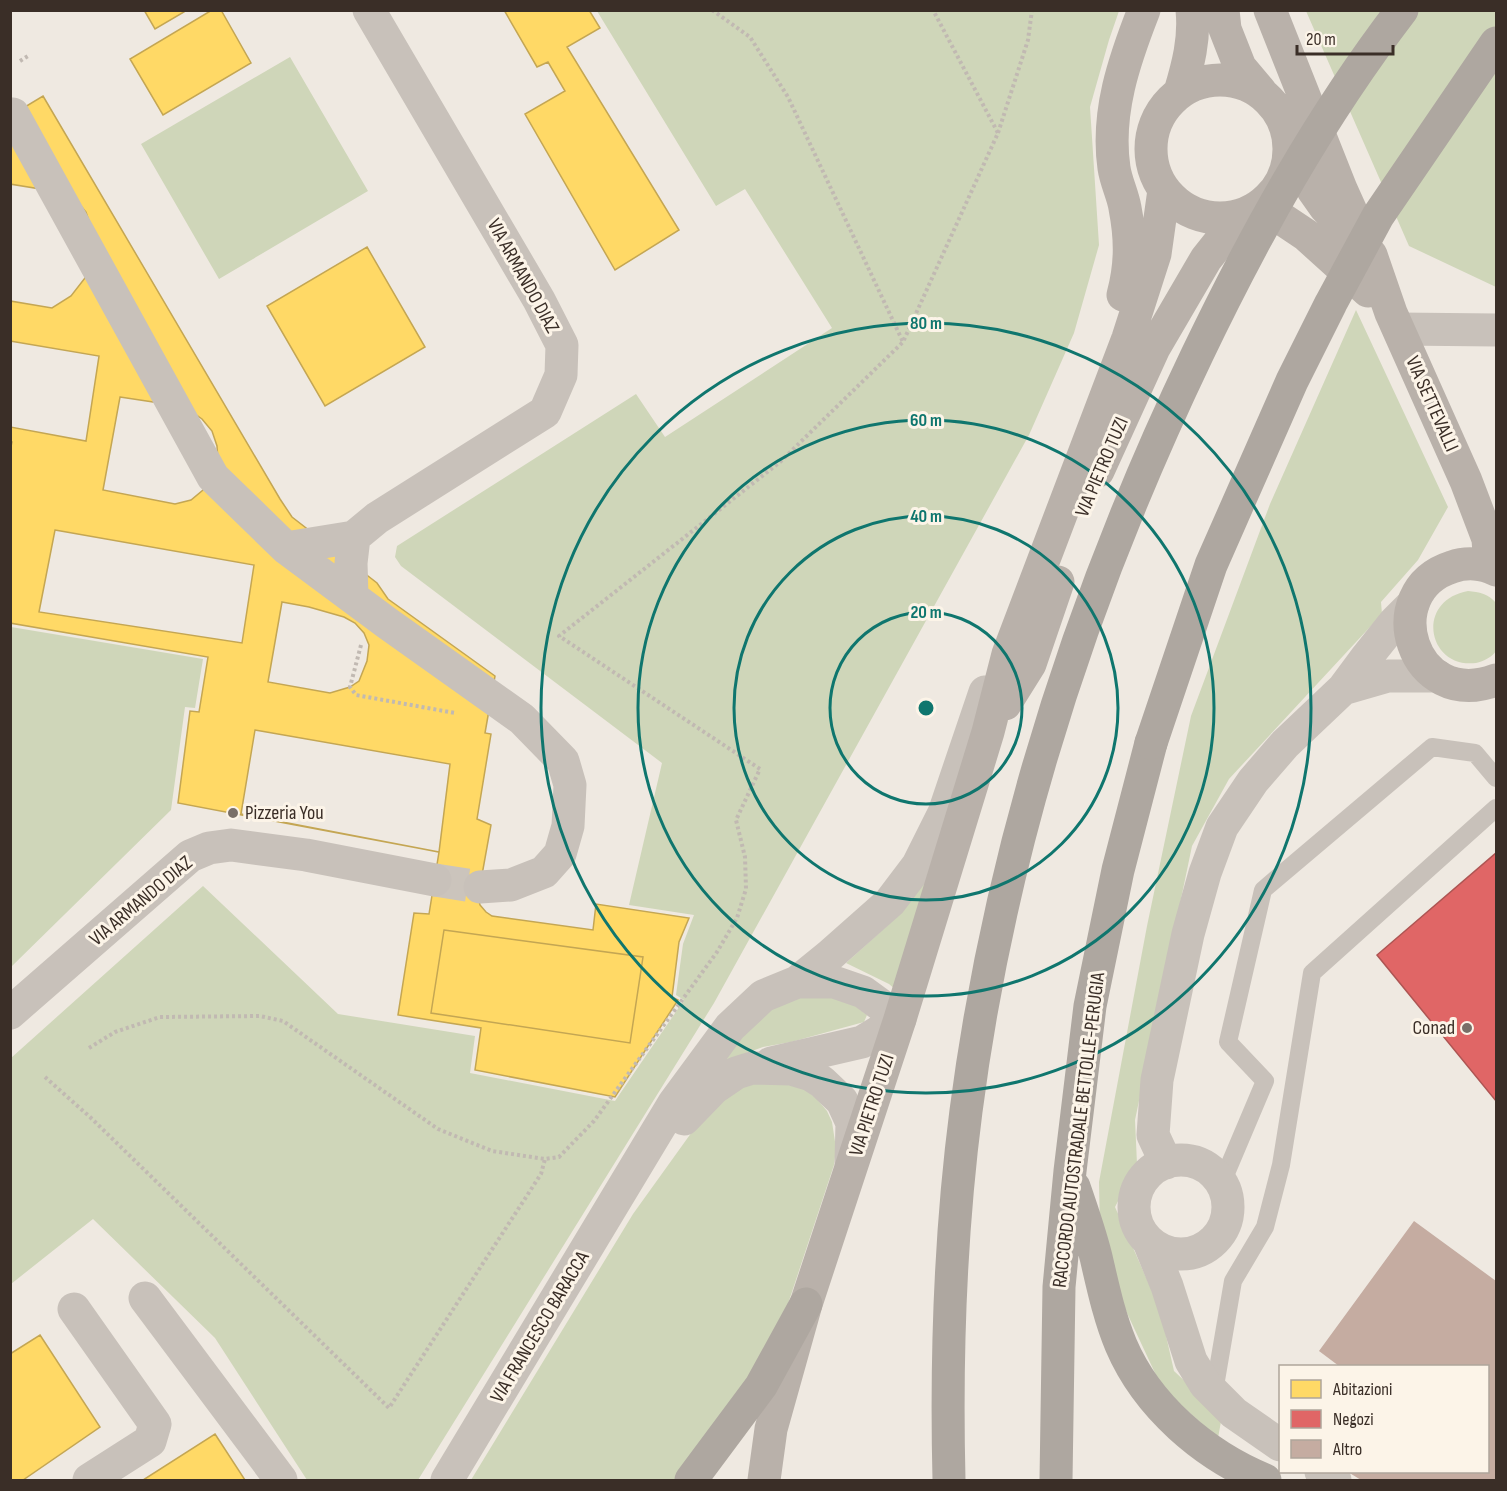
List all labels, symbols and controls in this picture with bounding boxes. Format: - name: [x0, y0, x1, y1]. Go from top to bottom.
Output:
- scale bar: [1297, 18, 1393, 56]
- text: 20 m: [1306, 29, 1336, 50]
- street label: VIA ARMANDO DIAZ: [482, 215, 564, 337]
- text: 80 m: [910, 313, 942, 334]
- street label: VIA SETTEVALLI: [1400, 353, 1464, 455]
- text: 60 m: [910, 410, 942, 431]
- street label: VIA PIETRO TUZI: [1070, 413, 1134, 521]
- text: 40 m: [910, 506, 942, 527]
- text: 20 m: [910, 602, 942, 623]
- centre of rings: [916, 698, 936, 718]
- place label: Pizzeria You: [245, 801, 324, 825]
- marker: Pizzeria You: [226, 806, 240, 820]
- street label: VIA ARMANDO DIAZ: [85, 851, 197, 951]
- street label: RACCORDO AUTOSTRADALE BETTOLLE-PERUGIA: [1048, 971, 1110, 1289]
- place label: Conad: [1413, 1016, 1455, 1040]
- marker: Conad: [1460, 1021, 1474, 1035]
- street label: VIA PIETRO TUZI: [844, 1051, 900, 1159]
- street label: VIA FRANCESCO BARACCA: [485, 1247, 595, 1407]
- legend: [1279, 1365, 1489, 1473]
- text: Abitazioni: [1332, 1379, 1392, 1400]
- text: Negozi: [1333, 1409, 1374, 1430]
- text: Altro: [1332, 1439, 1362, 1460]

